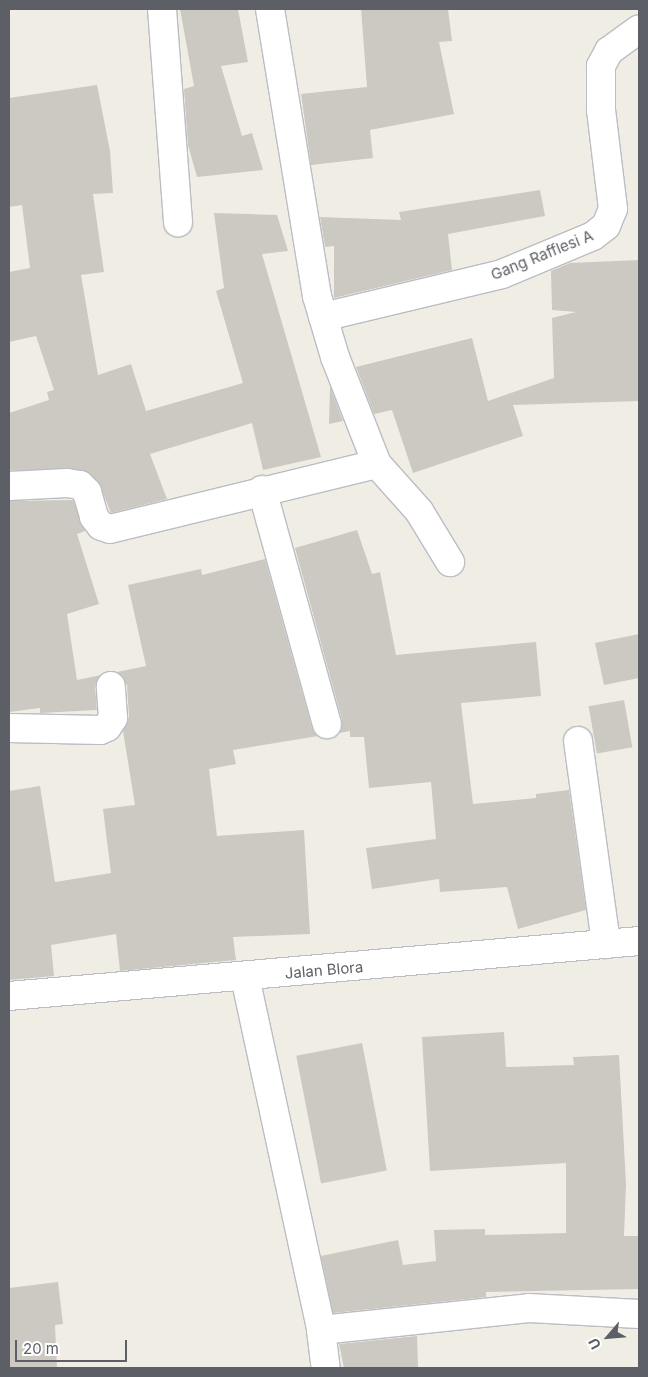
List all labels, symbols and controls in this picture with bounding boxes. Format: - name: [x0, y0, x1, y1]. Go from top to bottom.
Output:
- street label: Gang Rafflesi A: [488, 226, 596, 284]
- street label: Jalan Blora: [284, 958, 364, 982]
- north arrow: [583, 1312, 633, 1362]
- scale bar: [18, 1330, 130, 1362]
- text: U: [584, 1336, 604, 1352]
- text: 20 m: [23, 1339, 59, 1358]

